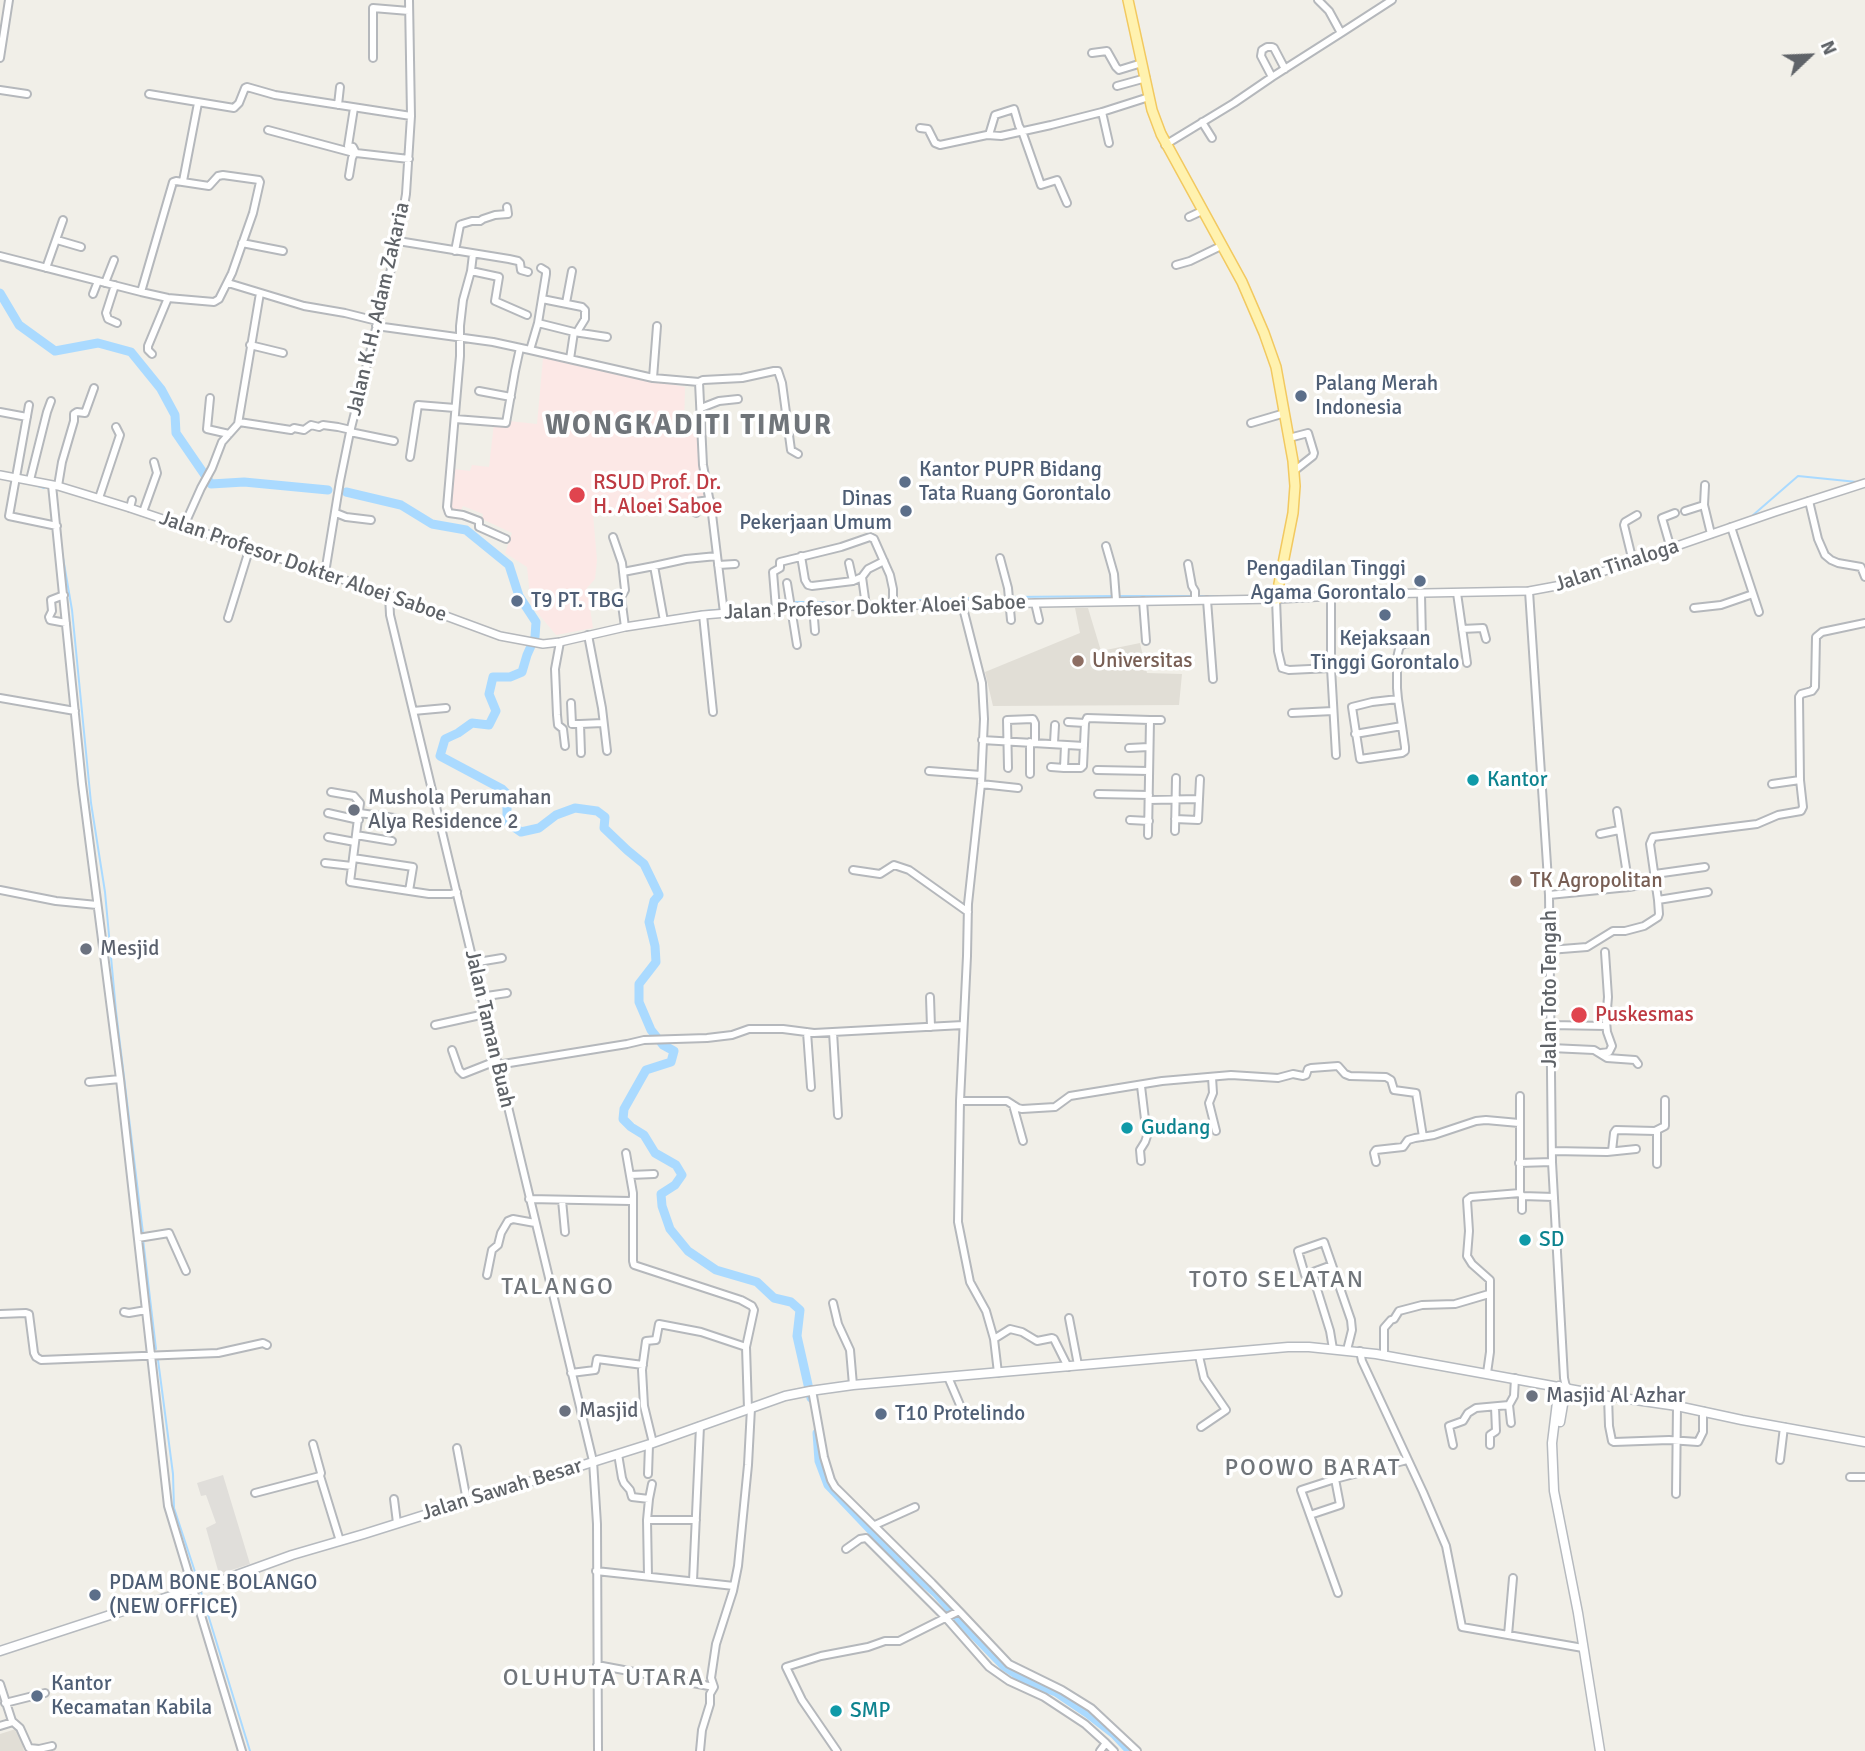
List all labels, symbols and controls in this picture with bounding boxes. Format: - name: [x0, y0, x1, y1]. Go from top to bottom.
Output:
- north arrow: [1774, 21, 1844, 91]
- text: N: [1815, 37, 1842, 59]
- street label: Jalan K.H. Adam Zakaria: [342, 200, 416, 418]
- place label: Palang Merah Indonesia: [1315, 371, 1438, 421]
- marker: Palang Merah Indonesia: [1293, 388, 1309, 404]
- district label: WONGKADITI TIMUR: [547, 410, 831, 444]
- place label: Kantor PUPR Bidang Tata Ruang Gorontalo: [919, 457, 1111, 507]
- place label: RSUD Prof. Dr. H. Aloei Saboe: [593, 470, 722, 520]
- marker: Kantor PUPR Bidang Tata Ruang Gorontalo: [897, 474, 913, 490]
- marker: RSUD Prof. Dr. H. Aloei Saboe: [567, 485, 587, 505]
- place label: Dinas Pekerjaan Umum: [739, 486, 892, 536]
- marker: Dinas Pekerjaan Umum: [898, 503, 914, 519]
- street label: Jalan Profesor Dokter Aloei Saboe: [156, 506, 450, 628]
- street label: Jalan Tinaloga: [1552, 534, 1682, 598]
- place label: Pengadilan Tinggi Agama Gorontalo: [1246, 556, 1406, 606]
- marker: Pengadilan Tinggi Agama Gorontalo: [1412, 573, 1428, 589]
- place label: T9 PT. TBG: [531, 588, 624, 614]
- street label: Jalan Profesor Dokter Aloei Saboe: [724, 590, 1026, 626]
- marker: T9 PT. TBG: [509, 593, 525, 609]
- marker: Kejaksaan Tinggi Gorontalo: [1377, 607, 1393, 623]
- place label: Kejaksaan Tinggi Gorontalo: [1311, 626, 1459, 676]
- place label: Universitas: [1092, 648, 1193, 674]
- marker: Universitas: [1070, 653, 1086, 669]
- place label: Kantor: [1487, 767, 1547, 793]
- marker: Kantor: [1465, 772, 1481, 788]
- place label: Mushola Perumahan Alya Residence 2: [368, 785, 551, 835]
- marker: Mushola Perumahan Alya Residence 2: [346, 802, 362, 818]
- place label: TK Agropolitan: [1530, 868, 1663, 894]
- marker: TK Agropolitan: [1508, 873, 1524, 889]
- street label: Jalan Toto Tengah: [1537, 910, 1563, 1068]
- place label: Mesjid: [100, 936, 159, 962]
- marker: Mesjid: [78, 941, 94, 957]
- street label: Jalan Taman Buah: [459, 947, 519, 1111]
- place label: Puskesmas: [1595, 1002, 1694, 1028]
- marker: Puskesmas: [1569, 1005, 1589, 1025]
- place label: Gudang: [1141, 1115, 1210, 1141]
- marker: Gudang: [1119, 1120, 1135, 1136]
- place label: SD: [1539, 1227, 1564, 1253]
- marker: SD: [1517, 1232, 1533, 1248]
- district label: TOTO SELATAN: [1190, 1267, 1364, 1295]
- district label: TALANGO: [502, 1274, 614, 1302]
- place label: Masjid Al Azhar: [1546, 1383, 1686, 1409]
- marker: Masjid Al Azhar: [1524, 1388, 1540, 1404]
- place label: Masjid: [579, 1398, 638, 1424]
- place label: T10 Protelindo: [895, 1401, 1025, 1427]
- marker: Masjid: [557, 1403, 573, 1419]
- marker: T10 Protelindo: [873, 1406, 889, 1422]
- street label: Jalan Sawah Besar: [418, 1454, 586, 1526]
- district label: POOWO BARAT: [1226, 1455, 1400, 1483]
- place label: PDAM BONE BOLANGO (NEW OFFICE): [109, 1570, 317, 1620]
- marker: PDAM BONE BOLANGO (NEW OFFICE): [87, 1587, 103, 1603]
- district label: OLUHUTA UTARA: [504, 1665, 704, 1693]
- place label: Kantor Kecamatan Kabila: [51, 1671, 212, 1721]
- marker: Kantor Kecamatan Kabila: [29, 1688, 45, 1704]
- place label: SMP: [850, 1698, 890, 1724]
- marker: SMP: [828, 1703, 844, 1719]

